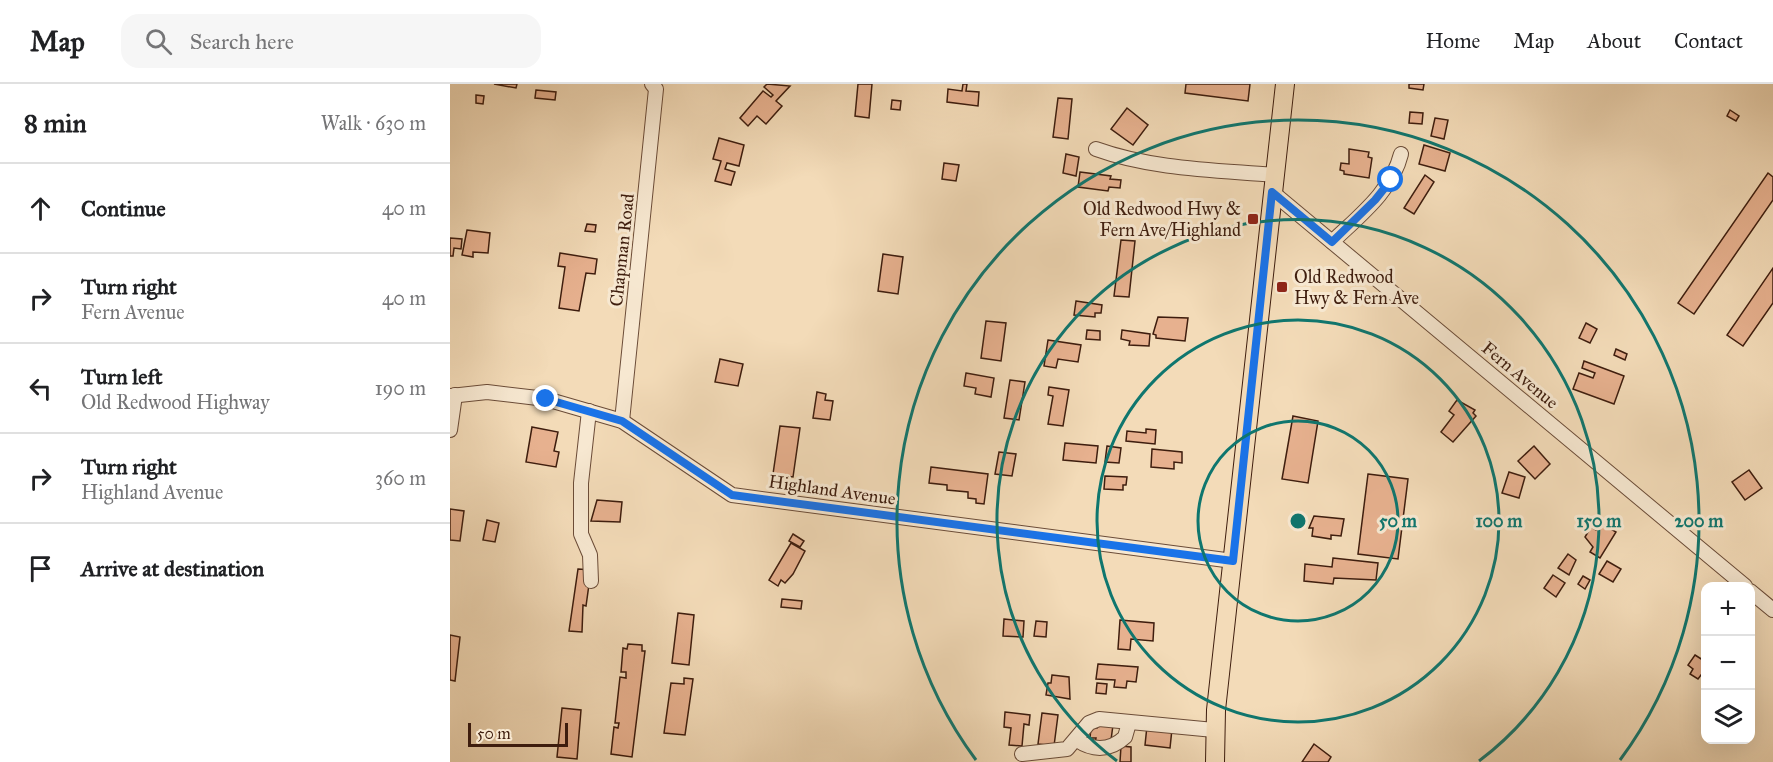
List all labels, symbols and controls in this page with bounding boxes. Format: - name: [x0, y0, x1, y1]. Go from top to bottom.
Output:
- search box: [121, 14, 541, 68]
- text: Map: [30, 24, 85, 59]
- icon: search: [142, 25, 175, 58]
- text: Search here: [190, 28, 294, 55]
- text: Home: [1425, 28, 1480, 54]
- text: Map: [1513, 28, 1554, 54]
- text: About: [1587, 28, 1641, 54]
- text: Contact: [1674, 28, 1743, 54]
- text: 8 min: [24, 107, 87, 139]
- text: Walk · 630 m: [321, 111, 426, 135]
- route start: [1377, 166, 1403, 192]
- icon: ahead: [24, 192, 57, 225]
- street label: Chapman Road: [605, 192, 639, 308]
- text: Continue: [81, 195, 166, 222]
- text: 40 m: [382, 196, 426, 220]
- place label: Old Redwood Hwy & Fern Ave/Highland: [1083, 198, 1241, 242]
- marker: Old Redwood Hwy & Fern Ave/Highland: [1246, 212, 1260, 226]
- place label: Old Redwood Hwy & Fern Ave: [1294, 266, 1419, 309]
- text: Turn right: [81, 273, 177, 300]
- marker: Old Redwood Hwy & Fern Ave: [1275, 280, 1289, 294]
- icon: right: [24, 282, 57, 315]
- text: 40 m: [382, 286, 426, 310]
- text: Fern Avenue: [81, 300, 185, 324]
- street label: Fern Avenue: [1477, 337, 1563, 413]
- text: Turn left: [81, 363, 163, 390]
- icon: left: [24, 372, 57, 405]
- text: 190 m: [375, 376, 426, 400]
- route end: [532, 385, 558, 411]
- text: Old Redwood Highway: [81, 390, 270, 414]
- text: Turn right: [81, 453, 177, 480]
- icon: right: [24, 462, 57, 495]
- text: 360 m: [375, 466, 426, 490]
- street label: Highland Avenue: [767, 470, 897, 511]
- text: Highland Avenue: [81, 480, 223, 504]
- text: 50 m: [1379, 510, 1418, 532]
- text: 100 m: [1476, 510, 1523, 532]
- text: 150 m: [1577, 510, 1622, 532]
- text: 200 m: [1675, 510, 1724, 532]
- centre of rings: [1288, 511, 1308, 531]
- icon: arrive: [24, 552, 57, 585]
- text: Arrive at destination: [81, 555, 264, 582]
- map controls: [1701, 582, 1755, 744]
- button: +: [1701, 582, 1755, 636]
- button: −: [1701, 636, 1755, 690]
- button: layers: [1701, 690, 1755, 744]
- scale bar: [468, 720, 568, 748]
- text: 50 m: [477, 724, 511, 743]

